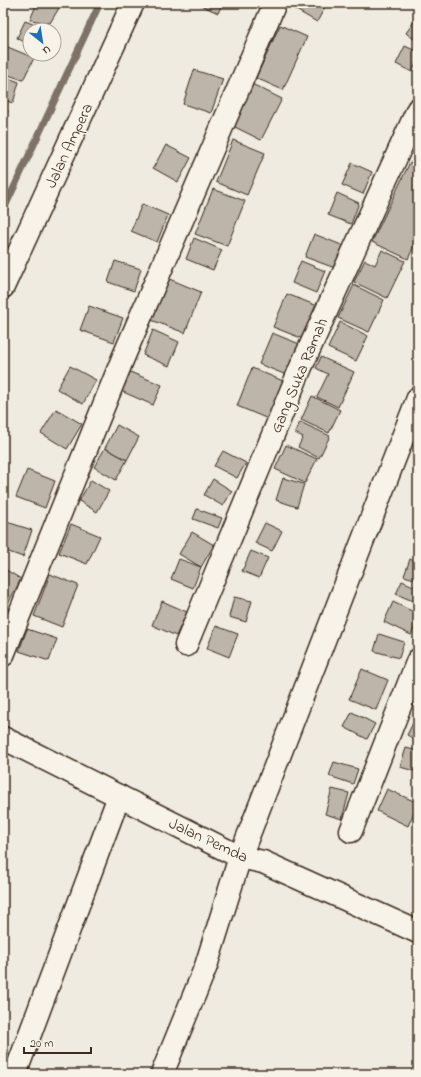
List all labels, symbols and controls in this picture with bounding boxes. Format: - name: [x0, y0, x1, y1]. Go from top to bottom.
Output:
- north arrow: [22, 22, 62, 62]
- text: U: [39, 41, 54, 58]
- street label: Jalan Ampera: [40, 99, 100, 192]
- street label: Gang Suka Ramah: [265, 315, 335, 437]
- street label: Jalan Pemda: [164, 812, 252, 870]
- scale bar: [24, 1029, 91, 1055]
- text: 20 m: [30, 1035, 53, 1053]

